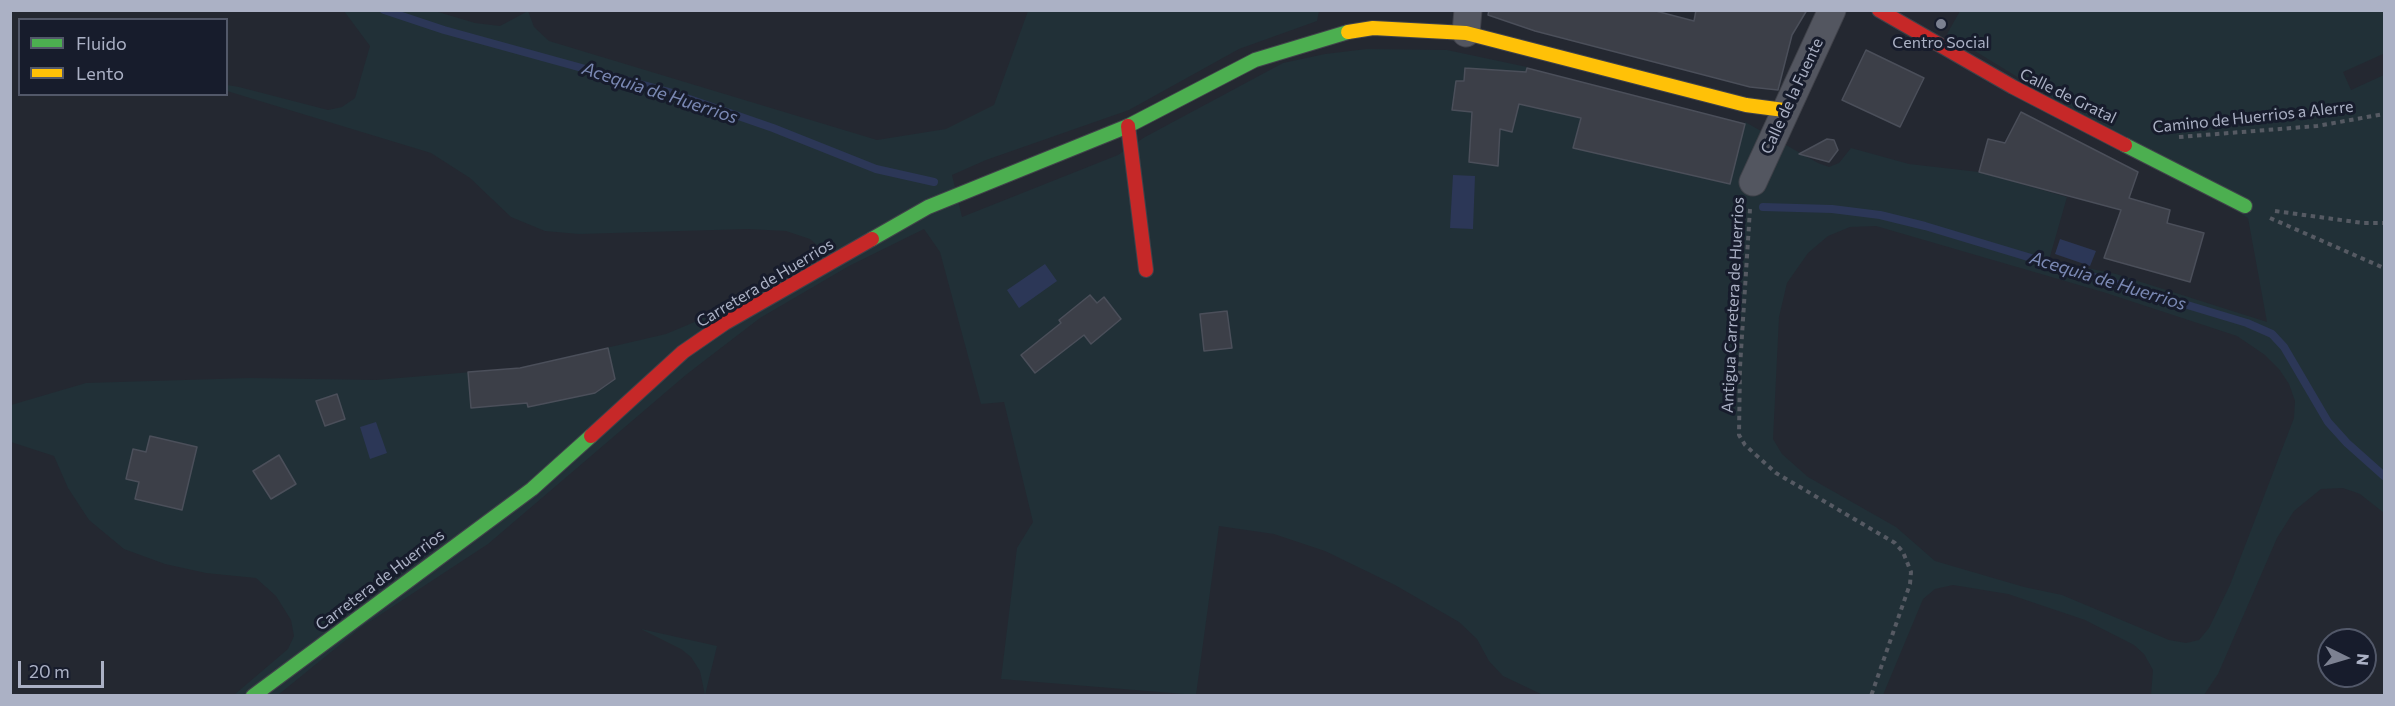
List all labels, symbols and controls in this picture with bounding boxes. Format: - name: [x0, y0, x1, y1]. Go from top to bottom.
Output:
- marker: Centro Social: [1934, 17, 1948, 31]
- legend: [18, 18, 228, 96]
- text: Fluido: [76, 32, 127, 54]
- place label: Centro Social: [1892, 33, 1990, 53]
- street label: Calle de la Fuente: [1757, 35, 1827, 157]
- water label: Acequia de Huerrios: [579, 58, 741, 128]
- text: Lento: [76, 62, 124, 84]
- street label: Calle de Gratal: [2017, 64, 2119, 128]
- street label: Camino de Huerrios a Alerre: [2152, 97, 2354, 137]
- street label: Antigua Carretera de Huerrios: [1718, 196, 1748, 414]
- street label: Carretera de Huerrios: [693, 234, 837, 332]
- water label: Acequia de Huerrios: [2027, 247, 2189, 315]
- street label: Carretera de Huerrios: [312, 525, 448, 635]
- north arrow: [2317, 628, 2377, 688]
- scale bar: [21, 649, 106, 687]
- text: N: [2353, 653, 2373, 666]
- text: 20 m: [29, 660, 70, 682]

